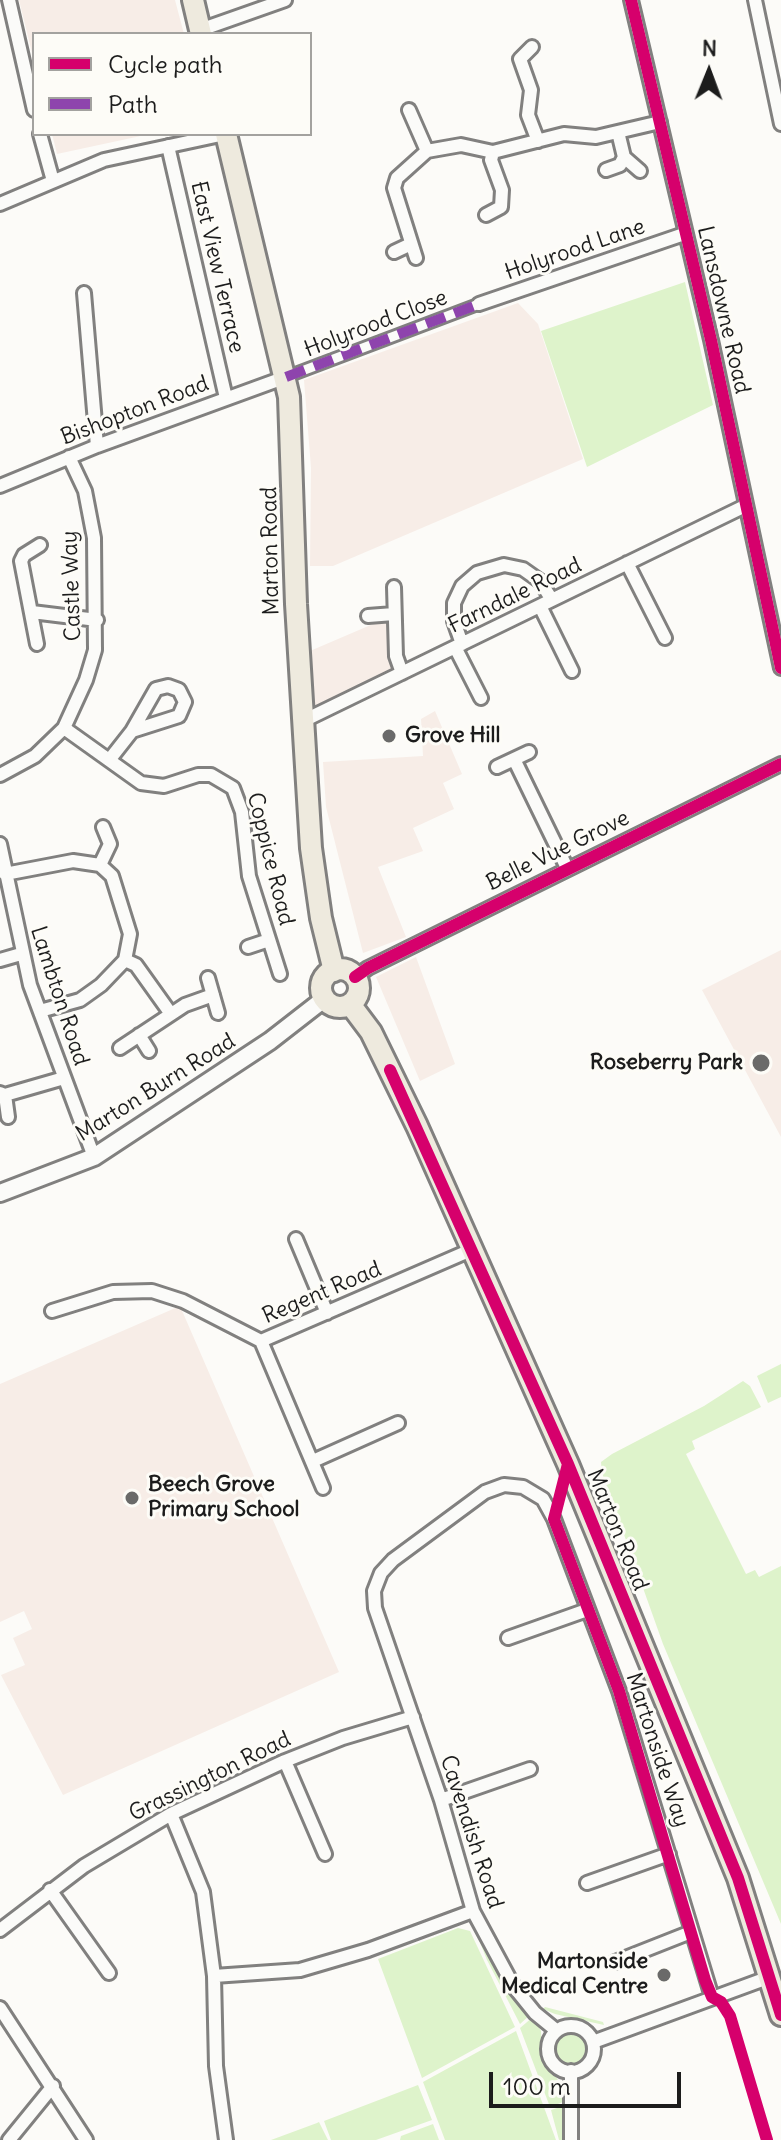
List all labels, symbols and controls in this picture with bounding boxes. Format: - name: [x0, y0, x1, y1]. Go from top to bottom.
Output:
- legend: [32, 32, 312, 136]
- north arrow: [669, 32, 749, 112]
- text: N: [702, 34, 717, 62]
- text: Cycle path: [108, 49, 223, 79]
- text: Path: [108, 89, 158, 119]
- street label: East View Terrace: [184, 179, 250, 355]
- street label: Holyrood Lane: [502, 214, 648, 286]
- street label: Lansdowne Road: [691, 224, 755, 396]
- street label: Holyrood Close: [301, 285, 451, 363]
- street label: Bishopton Road: [57, 371, 213, 451]
- street label: Marton Road: [257, 486, 285, 616]
- street label: Castle Way: [57, 530, 87, 642]
- street label: Farndale Road: [444, 552, 586, 640]
- place label: Grove Hill: [405, 723, 500, 749]
- marker: Grove Hill: [380, 727, 398, 745]
- street label: Coppice Road: [241, 790, 299, 928]
- street label: Belle Vue Grove: [482, 805, 634, 897]
- street label: Lambton Road: [24, 923, 94, 1069]
- street label: Marton Burn Road: [72, 1028, 240, 1148]
- place label: Roseberry Park: [590, 1050, 743, 1076]
- marker: Roseberry Park: [750, 1052, 772, 1074]
- street label: Regent Road: [259, 1256, 385, 1330]
- street label: Marton Road: [581, 1465, 653, 1595]
- place label: Beech Grove Primary School: [148, 1472, 299, 1524]
- marker: Beech Grove Primary School: [123, 1489, 141, 1507]
- street label: Martonside Way: [620, 1669, 694, 1831]
- street label: Grassington Road: [125, 1726, 295, 1828]
- street label: Cavendish Road: [434, 1752, 508, 1912]
- place label: Martonside Medical Centre: [501, 1949, 648, 2000]
- marker: Martonside Medical Centre: [655, 1966, 673, 1984]
- scale bar: [493, 2056, 685, 2106]
- text: 100 m: [503, 2071, 571, 2101]

